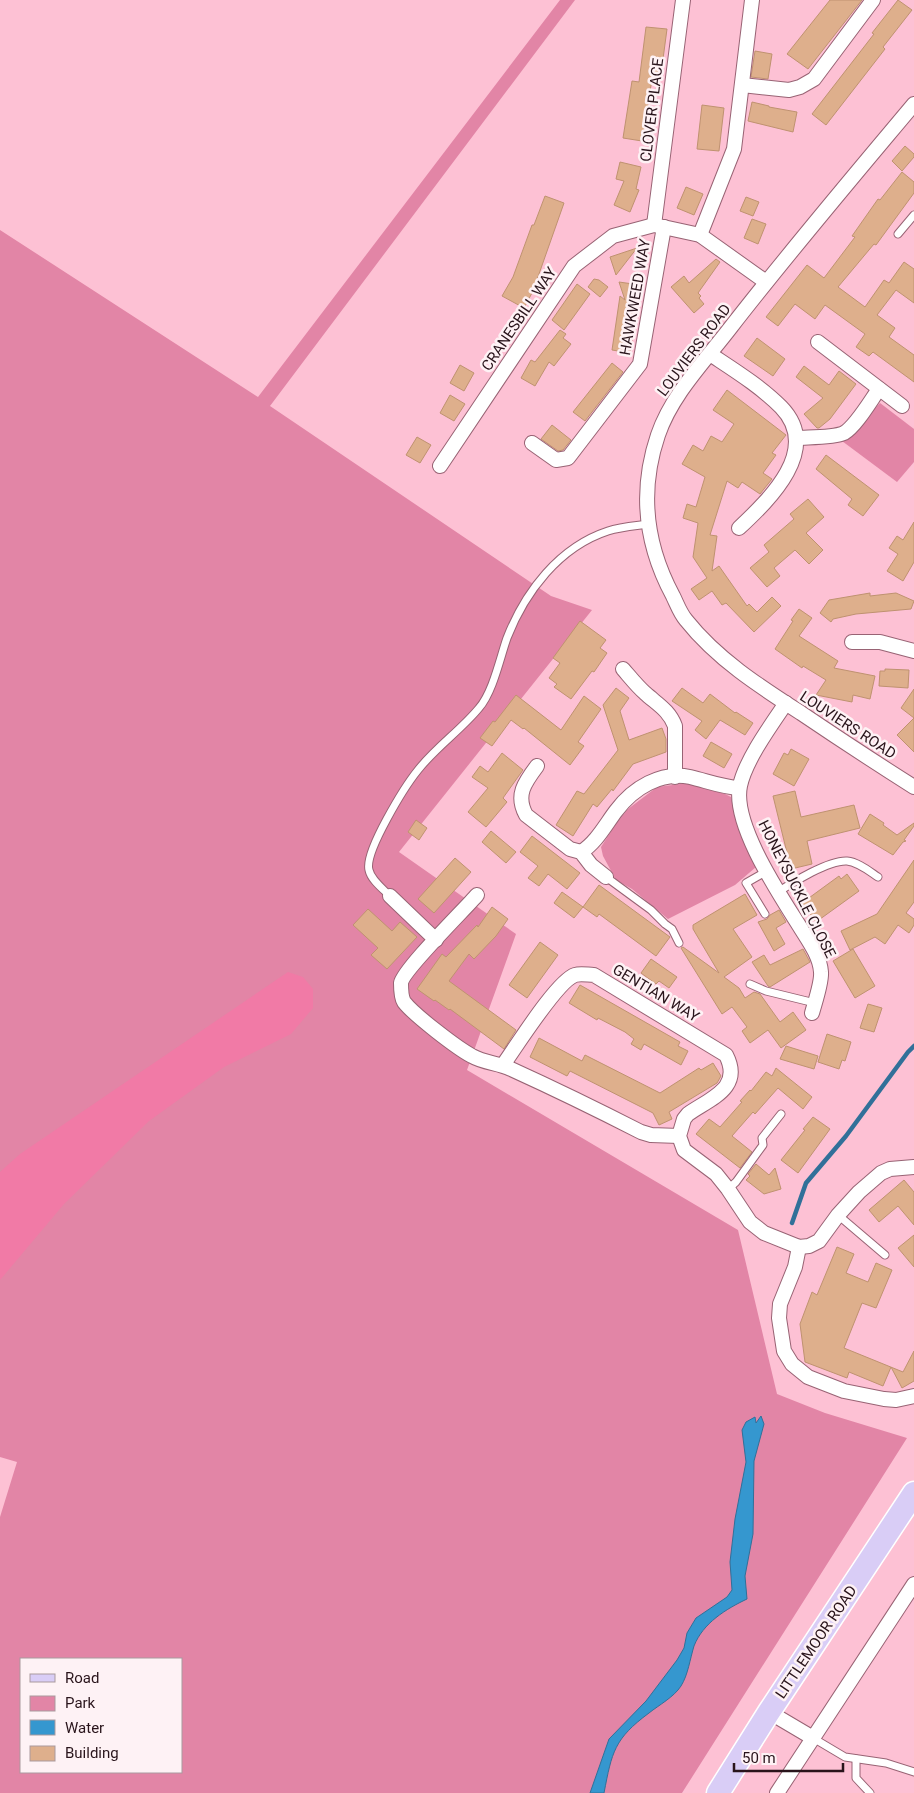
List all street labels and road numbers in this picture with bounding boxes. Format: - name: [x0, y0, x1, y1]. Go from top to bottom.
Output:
- street label: CLOVER PLACE: [637, 57, 667, 163]
- street label: HAWKWEED WAY: [616, 237, 654, 357]
- street label: CRANESBILL WAY: [478, 264, 560, 374]
- street label: LOUVIERS ROAD: [653, 300, 735, 400]
- street label: LOUVIERS ROAD: [797, 687, 899, 763]
- street label: HONEYSUCKLE CLOSE: [754, 817, 840, 961]
- street label: GENTIAN WAY: [609, 960, 703, 1026]
- street label: LITTLEMOOR ROAD: [772, 1582, 860, 1702]

